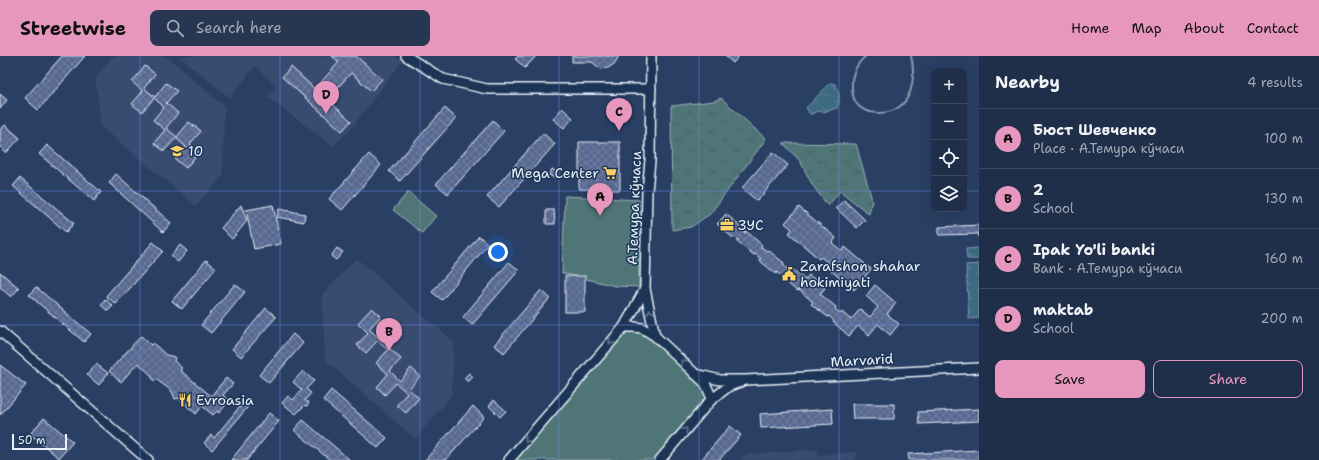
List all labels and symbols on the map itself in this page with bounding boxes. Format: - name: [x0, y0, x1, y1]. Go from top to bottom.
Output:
- pin: D: [313, 81, 339, 114]
- pin: C: [606, 98, 632, 131]
- place label: 10: [188, 142, 203, 160]
- school or university icon: 10: [169, 143, 185, 159]
- street label: А.Темура кўчаси: [623, 151, 645, 265]
- place label: Mega Center: [511, 164, 599, 182]
- supermarket icon: Mega Center: [602, 165, 618, 181]
- pin: A: [587, 183, 613, 216]
- place label: ЗУС: [738, 216, 764, 234]
- office icon: ЗУС: [719, 217, 735, 233]
- your location: [488, 242, 508, 262]
- place label: Zarafshon shahar hokimiyati: [800, 257, 921, 291]
- public building icon: Zarafshon shahar hokimiyati: [781, 266, 797, 282]
- one-way arrow: [647, 309, 655, 316]
- pin: B: [376, 318, 402, 351]
- one-way arrow: [609, 337, 616, 344]
- street label: Marvarid: [830, 349, 894, 371]
- one-way arrow: [680, 359, 688, 367]
- place label: Evroasia: [196, 391, 254, 409]
- restaurant icon: Evroasia: [177, 392, 193, 408]
- one-way arrow: [681, 427, 688, 435]
- scale bar: [12, 432, 67, 451]
- one-way arrow: [524, 436, 531, 443]

